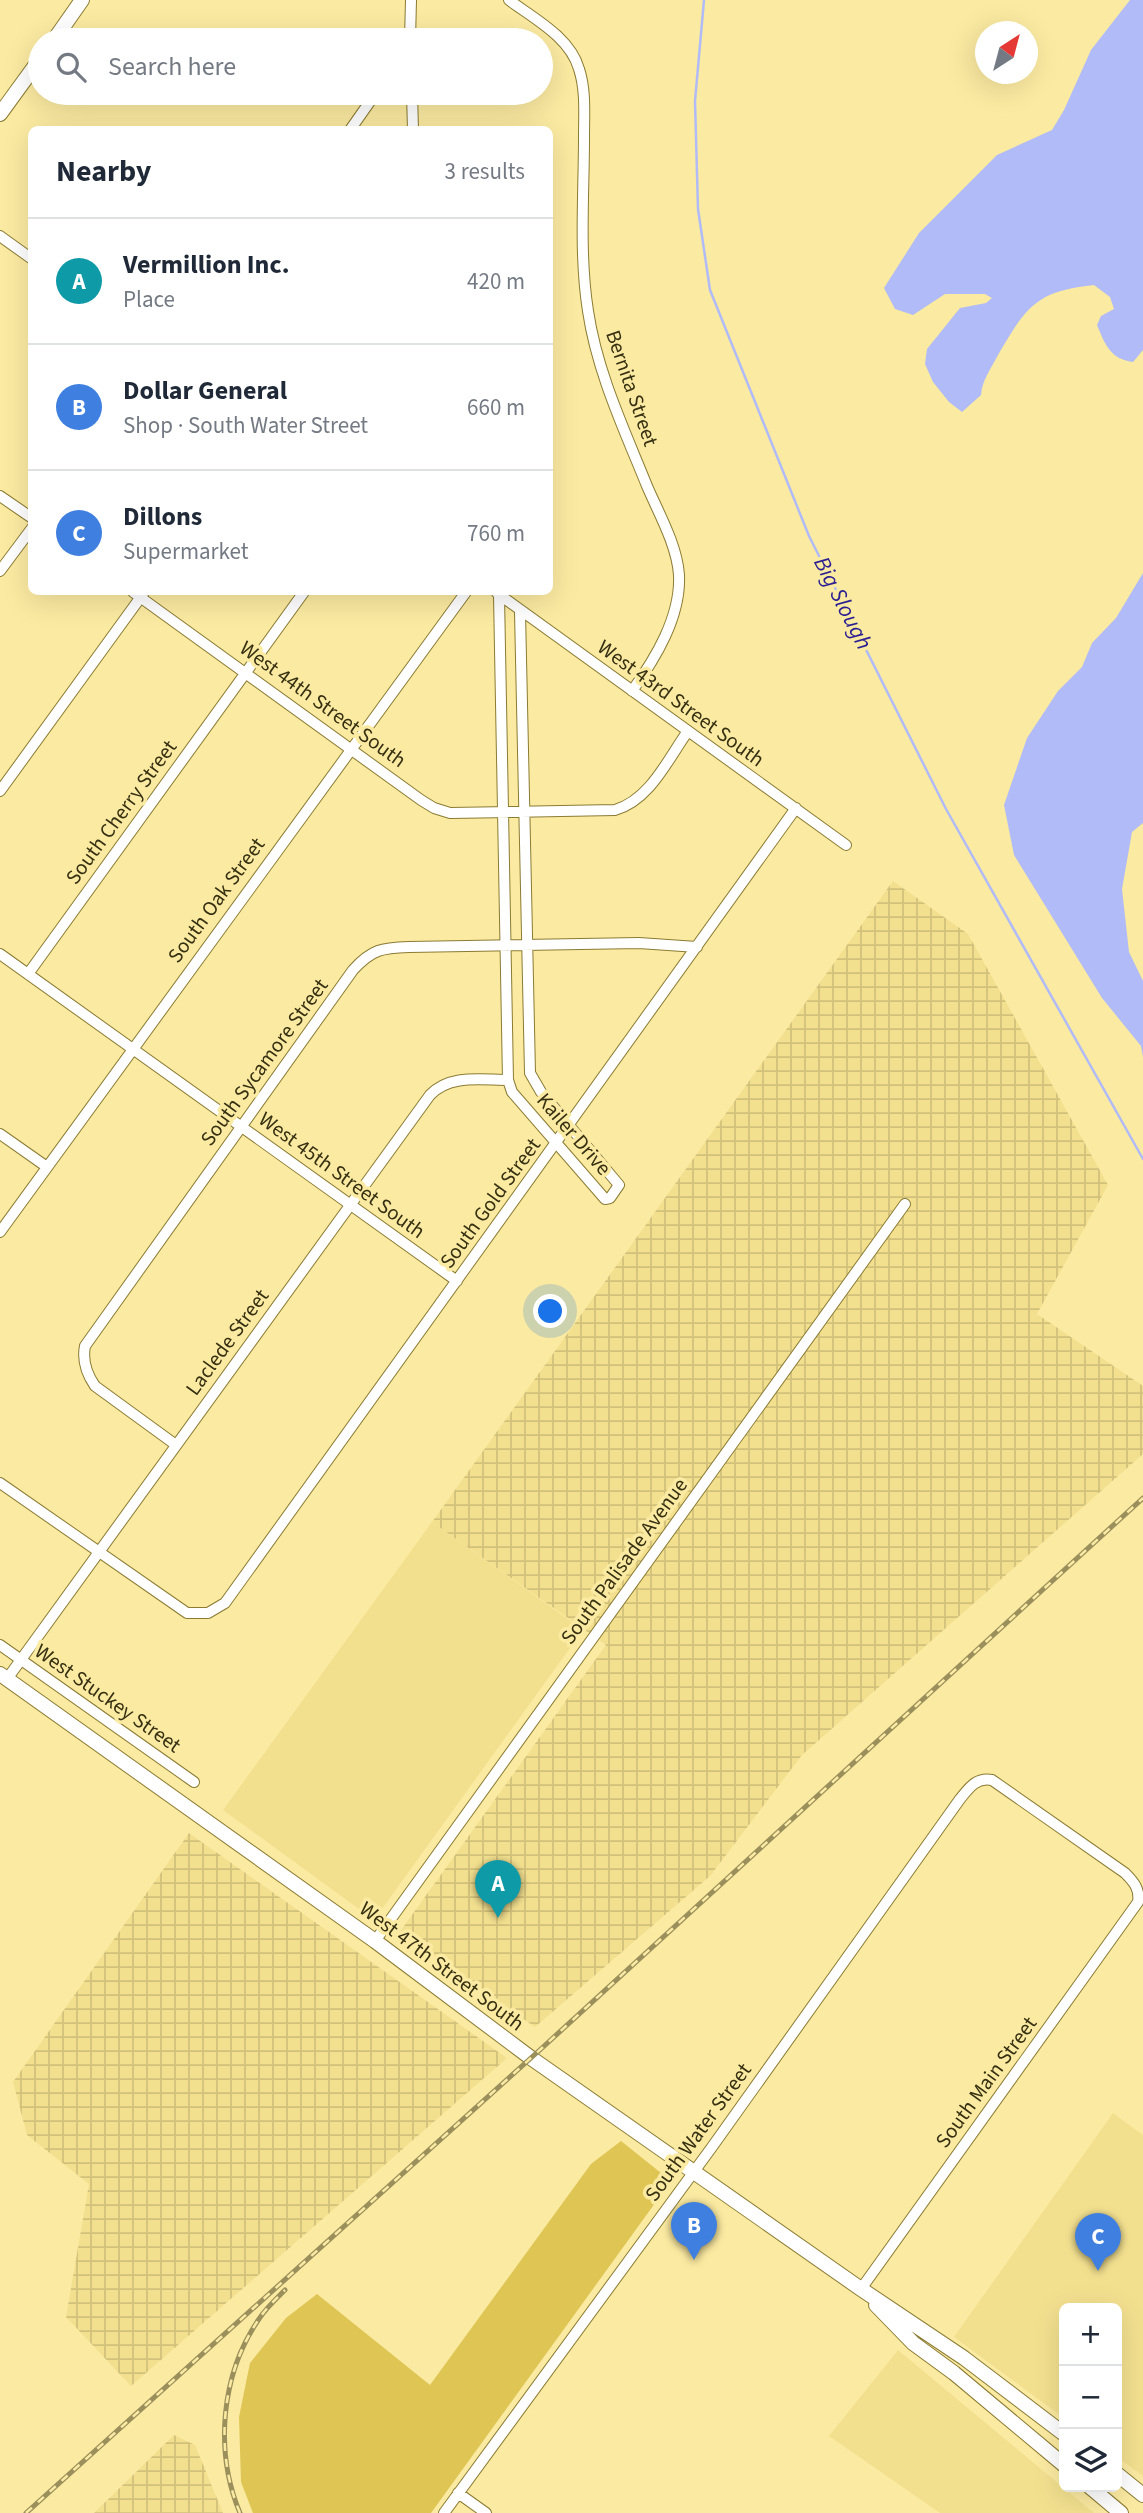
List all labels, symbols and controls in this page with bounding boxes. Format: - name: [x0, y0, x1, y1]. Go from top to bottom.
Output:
- north arrow: [975, 21, 1038, 84]
- search box: [28, 28, 553, 105]
- icon: search: [52, 48, 90, 86]
- text: Search here: [108, 48, 236, 85]
- text: Nearby: [56, 150, 151, 193]
- text: 3 results: [445, 155, 525, 188]
- text: Vermillion Inc.: [123, 246, 289, 283]
- text: A: [72, 265, 86, 298]
- text: 420 m: [467, 265, 525, 298]
- text: Place: [123, 283, 175, 316]
- street label: Bernita Street: [598, 326, 666, 450]
- text: Dollar General: [123, 372, 287, 409]
- text: B: [72, 391, 86, 424]
- text: 660 m: [467, 391, 525, 424]
- text: Shop · South Water Street: [123, 409, 368, 442]
- text: Dillons: [123, 498, 202, 535]
- text: C: [72, 517, 86, 550]
- text: 760 m: [467, 517, 525, 550]
- text: Supermarket: [123, 535, 249, 568]
- water label: Big Slough: [805, 551, 881, 655]
- street label: West 43rd Street South: [591, 632, 771, 774]
- street label: West 44th Street South: [233, 633, 413, 775]
- street label: South Cherry Street: [58, 733, 184, 891]
- street label: South Oak Street: [160, 831, 272, 969]
- street label: South Sycamore Street: [193, 972, 335, 1152]
- street label: Kailer Drive: [530, 1086, 618, 1182]
- street label: West 45th Street South: [252, 1104, 432, 1246]
- street label: South Gold Street: [432, 1132, 548, 1274]
- street label: Laclede Street: [178, 1283, 276, 1401]
- your location: [533, 1294, 567, 1328]
- street label: South Palisade Avenue: [553, 1472, 695, 1650]
- street label: West Stuckey Street: [29, 1636, 187, 1760]
- pin: A: [475, 1860, 521, 1918]
- street label: West 47th Street South: [353, 1894, 531, 2038]
- street label: South Main Street: [928, 2010, 1044, 2154]
- street label: South Water Street: [638, 2057, 758, 2207]
- pin: B: [671, 2202, 717, 2260]
- pin: C: [1075, 2213, 1121, 2271]
- map controls: [1059, 2303, 1122, 2492]
- button: +: [1059, 2303, 1122, 2366]
- button: −: [1059, 2366, 1122, 2429]
- button: layers: [1059, 2429, 1122, 2492]

